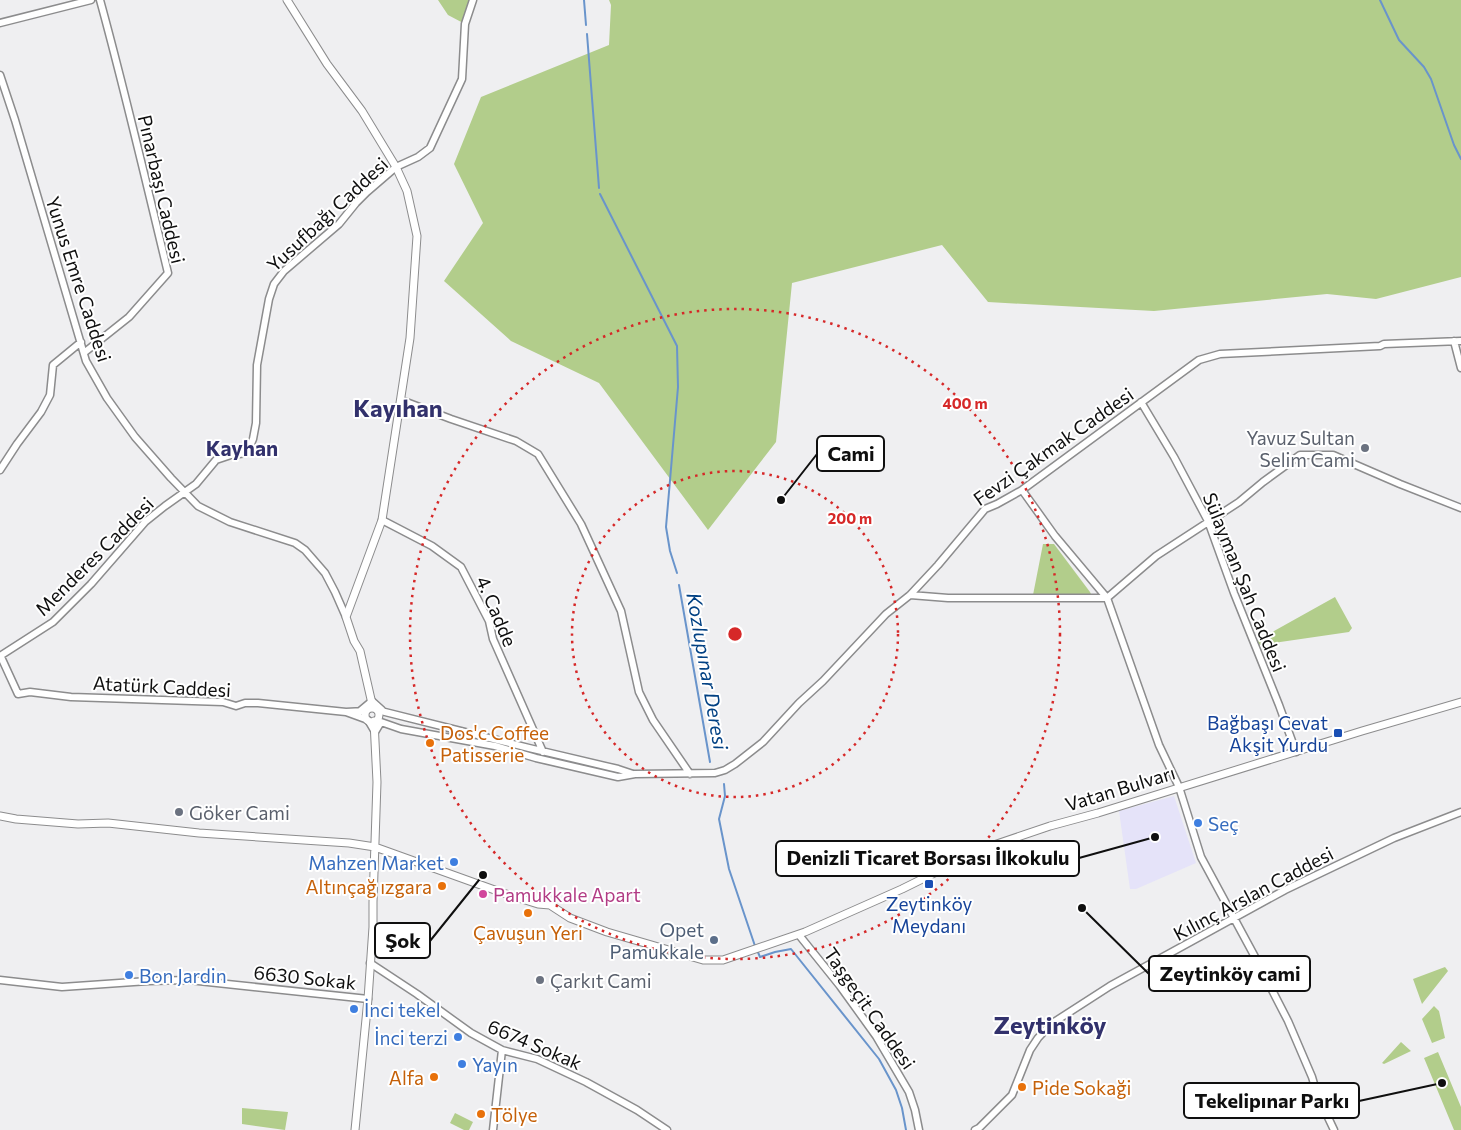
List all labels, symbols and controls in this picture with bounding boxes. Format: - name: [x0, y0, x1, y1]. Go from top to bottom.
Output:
- street label: Pınarbaşı Caddesi: [134, 112, 190, 266]
- street label: Yusufbağı Caddesi: [262, 152, 392, 276]
- street label: Yunus Emre Caddesi: [41, 193, 117, 365]
- street label: Fevzi Çakmak Caddesi: [969, 382, 1137, 510]
- district label: Kayıhan: [353, 393, 443, 422]
- text: 400 m: [942, 394, 988, 412]
- place label: Yavuz Sultan Selim Cami: [1246, 426, 1355, 471]
- district label: Kayhan: [206, 435, 278, 460]
- callout: Cami: [817, 436, 884, 471]
- text: Cami: [827, 441, 875, 465]
- marker: Yavuz Sultan Selim Cami: [1359, 442, 1371, 454]
- street label: Sülayman Şah Caddesi: [1199, 489, 1291, 675]
- street label: Menderes Caddesi: [30, 492, 158, 620]
- text: 200 m: [828, 509, 872, 527]
- street label: 4. Cadde: [472, 572, 522, 650]
- water label: Kozlupınar Deresi: [682, 591, 734, 752]
- centre of rings: [726, 625, 744, 643]
- street label: Atatürk Caddesi: [92, 671, 232, 701]
- place label: Bağbaşı Cevat Akşit Yurdu: [1207, 711, 1328, 756]
- place label: Dos'c Coffee Patisserie: [440, 721, 549, 766]
- marker: Bağbaşı Cevat Akşit Yurdu: [1332, 727, 1344, 739]
- marker: Dos'c Coffee Patisserie: [424, 737, 436, 749]
- street label: Vatan Bulvarı: [1062, 760, 1178, 816]
- place label: Göker Cami: [189, 801, 290, 824]
- marker: Göker Cami: [173, 806, 185, 818]
- place label: Seç: [1208, 812, 1239, 835]
- marker: Seç: [1192, 817, 1204, 829]
- callout: Denizli Ticaret Borsası İlkokulu: [776, 841, 1079, 876]
- street label: Kılınç Arslan Caddesi: [1169, 841, 1337, 945]
- text: Denizli Ticaret Borsası İlkokulu: [786, 845, 1070, 869]
- place label: Mahzen Market: [308, 851, 444, 874]
- marker: Mahzen Market: [448, 856, 460, 868]
- place label: Altınçağ ızgara: [305, 875, 432, 898]
- marker: Zeytinköy Meydanı: [923, 878, 935, 890]
- marker: Altınçağ ızgara: [436, 880, 448, 892]
- place label: Pamukkale Apart: [493, 883, 641, 906]
- marker: Pamukkale Apart: [477, 888, 489, 900]
- place label: Zeytinköy Meydanı: [886, 892, 972, 937]
- marker: Çavuşun Yeri: [522, 907, 534, 919]
- place label: Opet Pamukkale: [610, 918, 704, 963]
- place label: Çavuşun Yeri: [473, 921, 583, 944]
- callout: Şok: [375, 923, 430, 958]
- text: Şok: [385, 928, 421, 952]
- marker: Opet Pamukkale: [708, 934, 720, 946]
- street label: Taşgeçit Caddesi: [819, 943, 921, 1073]
- callout: Zeytinköy cami: [1149, 956, 1310, 991]
- street label: 6630 Sokak: [253, 960, 357, 994]
- text: Zeytinköy cami: [1159, 961, 1301, 985]
- place label: Bon Jardin: [139, 964, 227, 987]
- marker: Bon Jardin: [123, 969, 135, 981]
- place label: Çarkıt Cami: [550, 969, 652, 992]
- marker: Çarkıt Cami: [534, 974, 546, 986]
- place label: İnci tekel: [364, 998, 441, 1021]
- marker: İnci tekel: [348, 1003, 360, 1015]
- district label: Zeytinköy: [994, 1010, 1106, 1039]
- street label: 6674 Sokak: [485, 1014, 585, 1074]
- place label: İnci terzi: [374, 1026, 448, 1049]
- marker: İnci terzi: [452, 1031, 464, 1043]
- place label: Yayın: [472, 1053, 518, 1076]
- marker: Yayın: [456, 1058, 468, 1070]
- place label: Alfa: [389, 1066, 424, 1089]
- marker: Alfa: [428, 1071, 440, 1083]
- place label: Pide Sokaği: [1032, 1076, 1131, 1099]
- marker: Pide Sokaği: [1016, 1081, 1028, 1093]
- callout: Tekelipınar Parkı: [1184, 1083, 1359, 1118]
- text: Tekelipınar Parkı: [1195, 1088, 1349, 1112]
- place label: Tölye: [491, 1103, 537, 1126]
- marker: Tölye: [475, 1108, 487, 1120]

